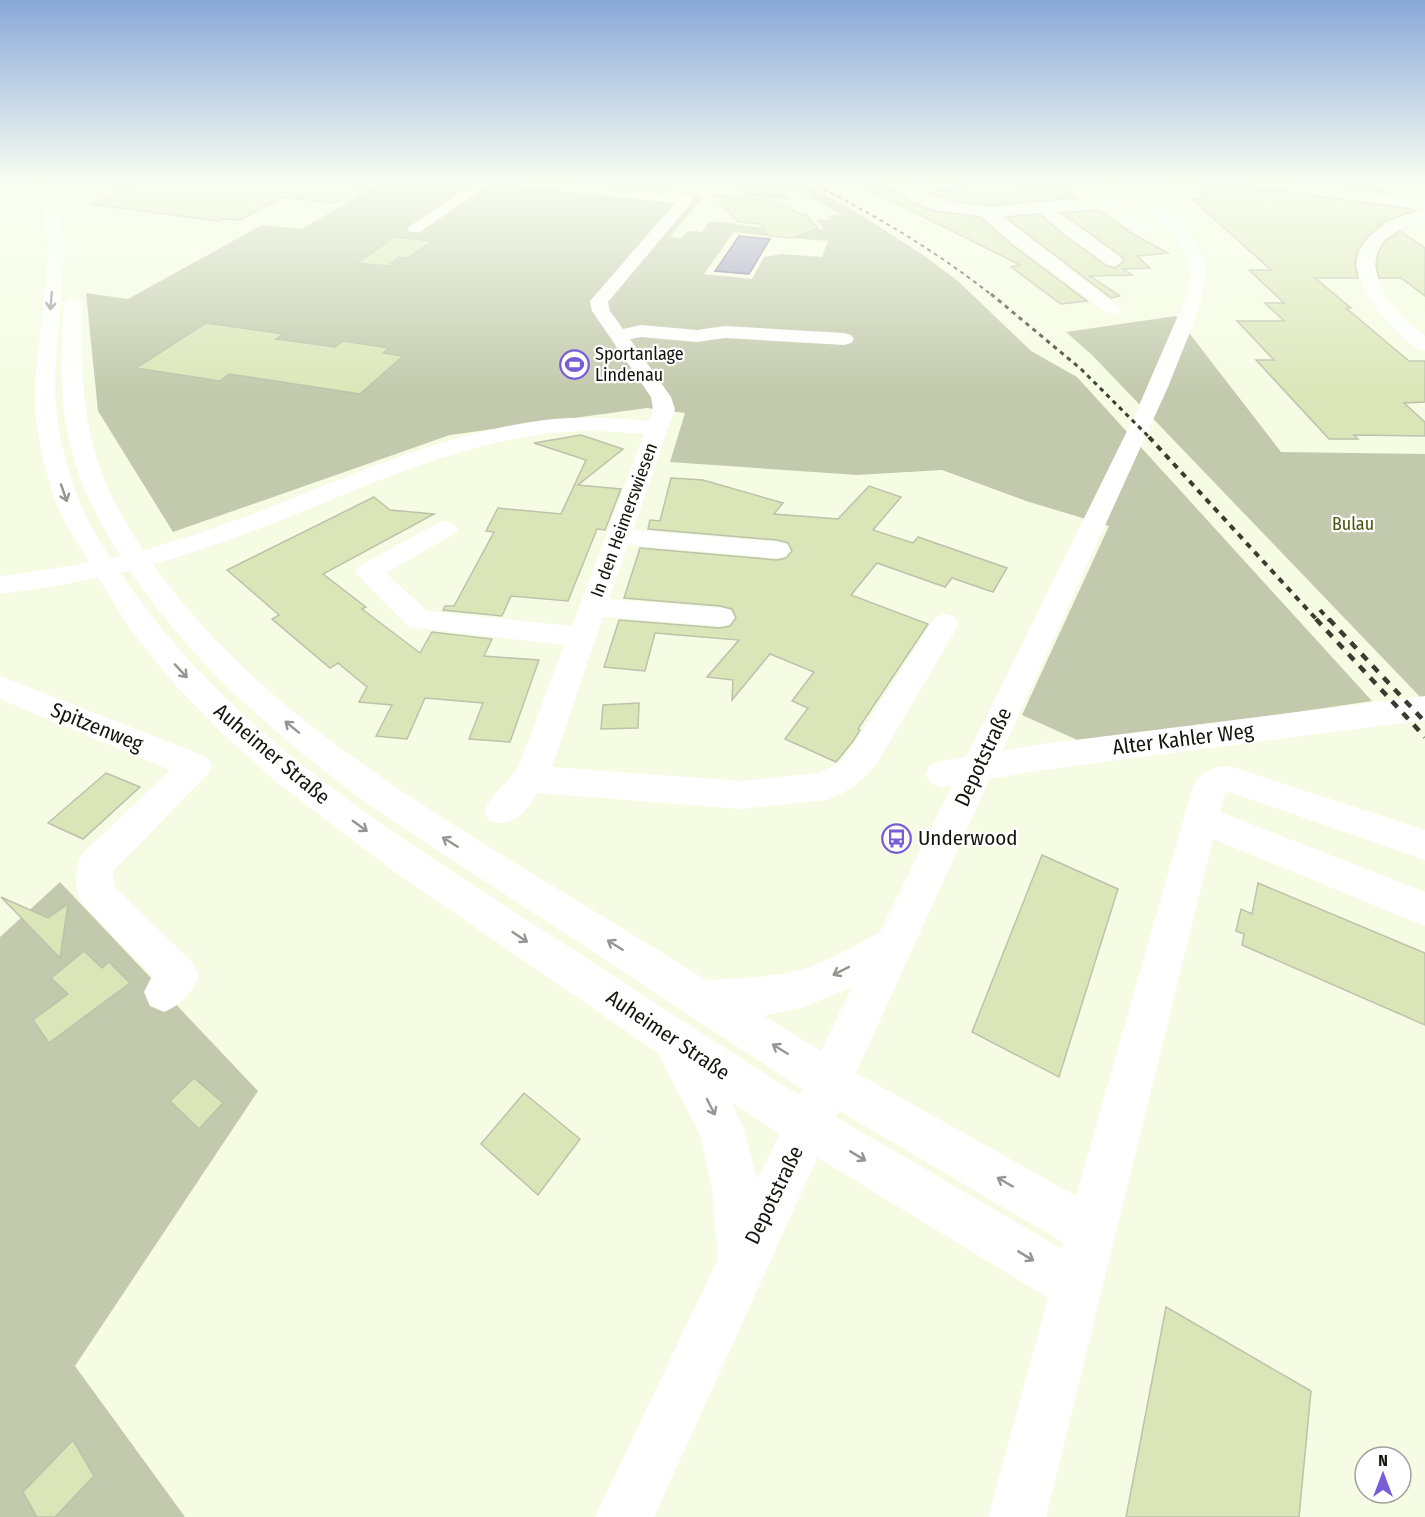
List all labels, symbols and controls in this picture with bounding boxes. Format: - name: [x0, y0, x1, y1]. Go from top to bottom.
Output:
- one-way arrow: [46, 291, 57, 311]
- place label: Sportanlage Lindenau: [595, 343, 684, 386]
- sports icon: Sportanlage Lindenau: [558, 348, 590, 380]
- street label: In den Heimerswiesen: [586, 440, 662, 600]
- one-way arrow: [60, 484, 71, 502]
- park label: Bulau: [1332, 513, 1374, 535]
- one-way arrow: [174, 663, 188, 678]
- street label: Spitzenweg: [47, 697, 147, 757]
- street label: Auheimer Straße: [209, 698, 335, 810]
- street label: Depotstraße: [949, 703, 1017, 811]
- street label: Alter Kahler Weg: [1111, 717, 1255, 761]
- one-way arrow: [284, 720, 300, 733]
- one-way arrow: [351, 820, 367, 832]
- bus stop icon: Underwood: [881, 822, 913, 854]
- place label: Underwood: [918, 825, 1017, 851]
- one-way arrow: [442, 835, 459, 847]
- one-way arrow: [511, 931, 528, 943]
- one-way arrow: [607, 939, 624, 951]
- one-way arrow: [833, 966, 851, 978]
- street label: Auheimer Straße: [601, 984, 735, 1086]
- one-way arrow: [772, 1043, 789, 1055]
- one-way arrow: [705, 1098, 717, 1116]
- street label: Depotstraße: [739, 1142, 809, 1248]
- one-way arrow: [849, 1151, 866, 1163]
- one-way arrow: [997, 1176, 1014, 1188]
- one-way arrow: [1017, 1250, 1034, 1262]
- north arrow: [1353, 1445, 1413, 1505]
- text: N: [1378, 1451, 1388, 1470]

